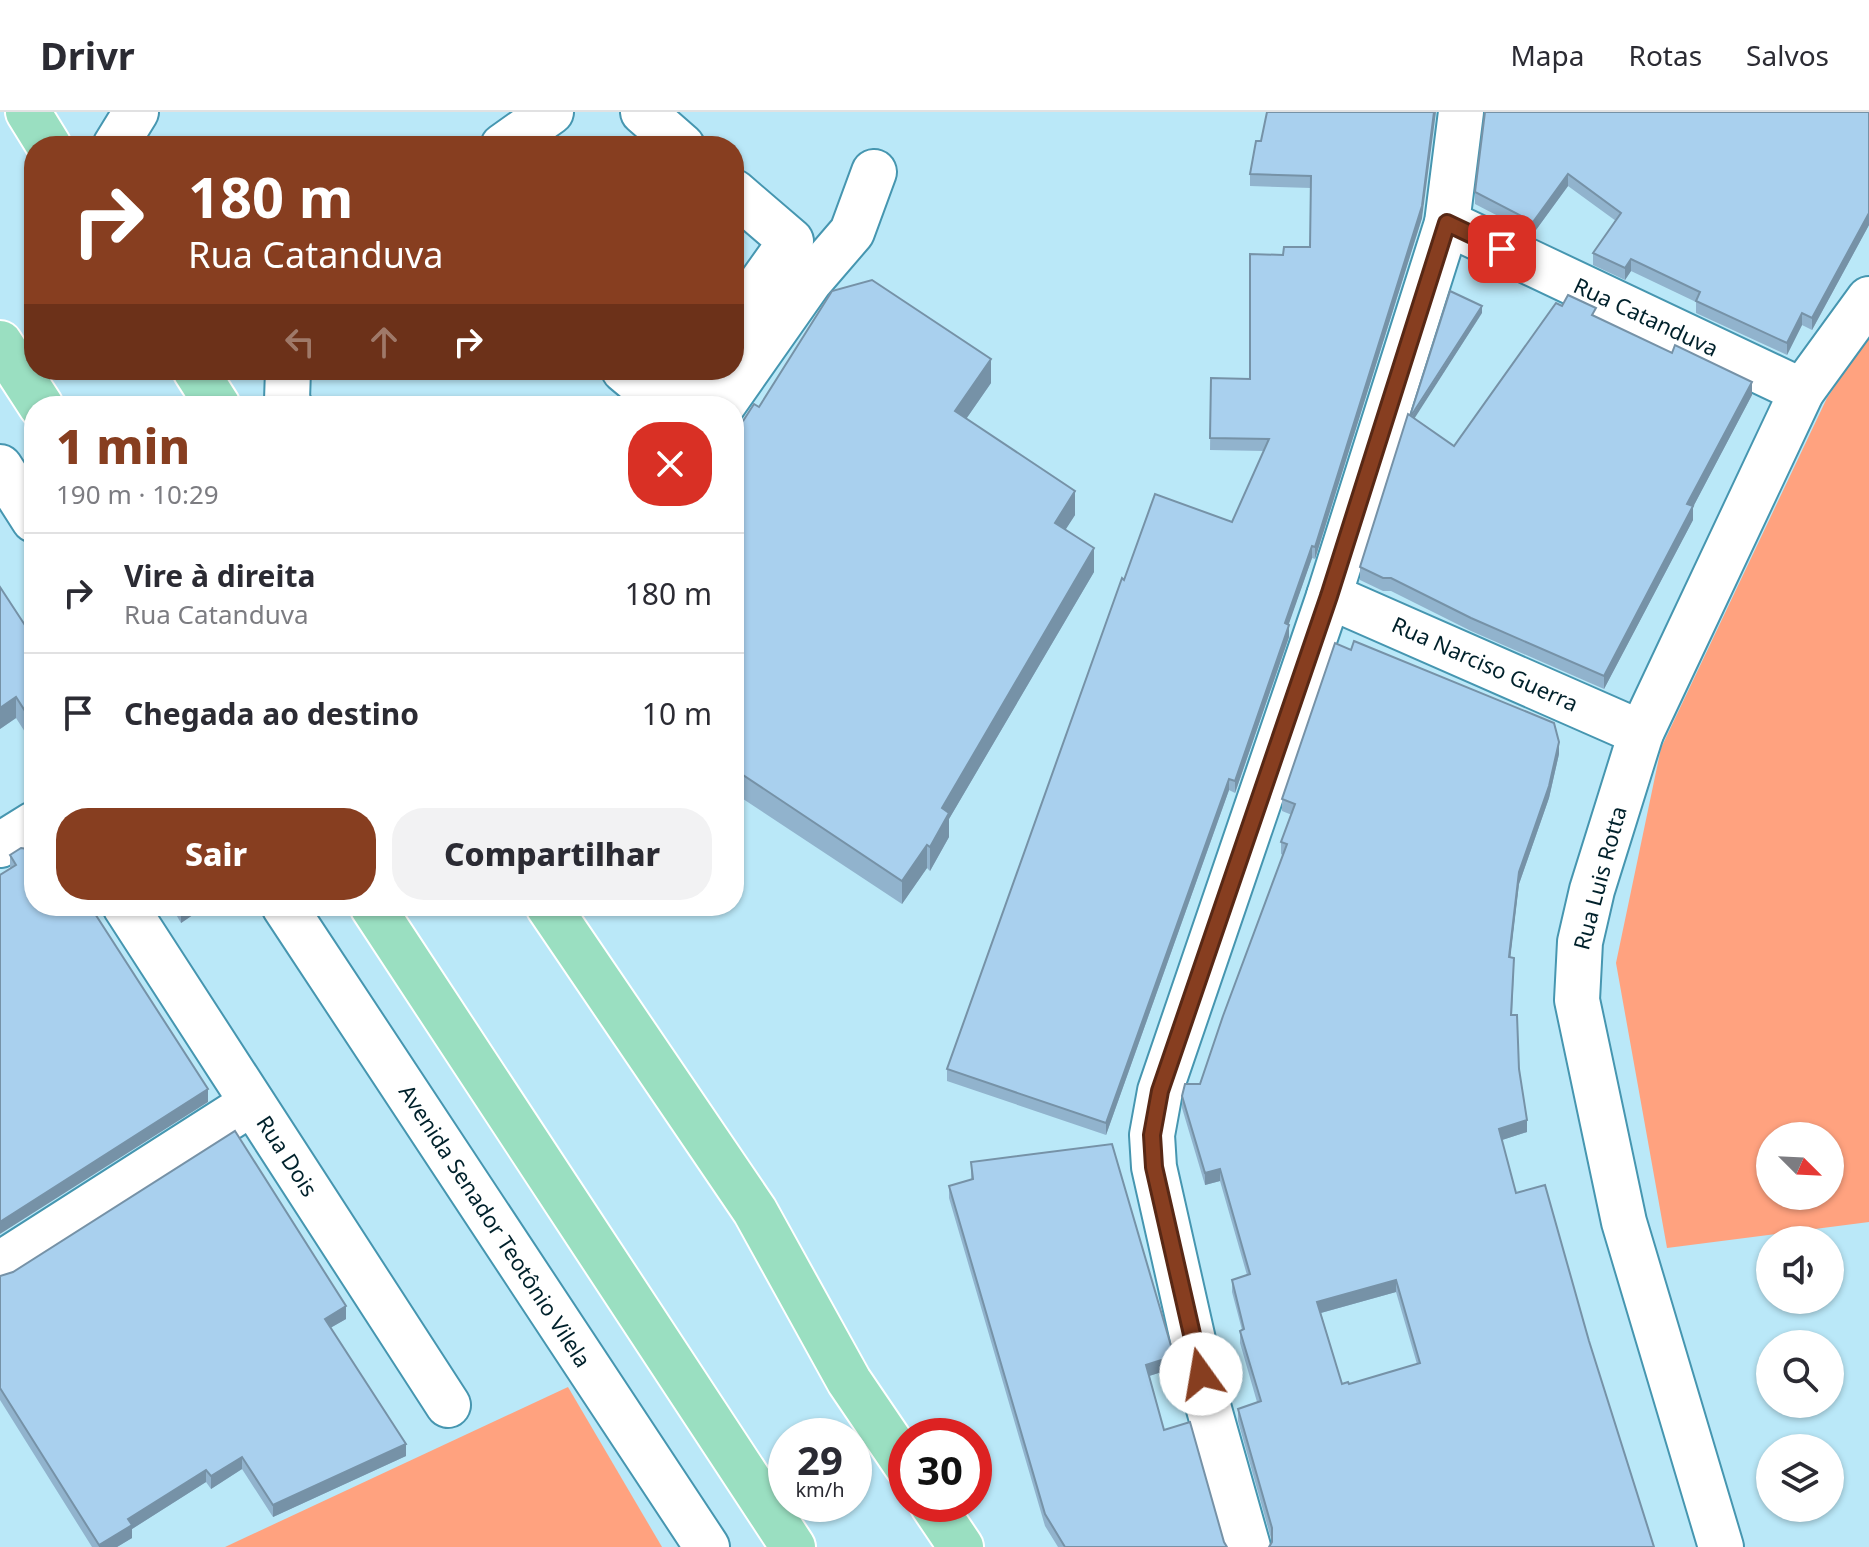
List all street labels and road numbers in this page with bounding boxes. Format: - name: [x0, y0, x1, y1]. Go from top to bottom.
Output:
- street label: Rua Catanduva: [1569, 270, 1724, 363]
- street label: Rua Narciso Guerra: [1388, 609, 1583, 718]
- street label: Rua Luis Rotta: [1565, 803, 1633, 953]
- street label: Avenida Senador Teotônio Vilela: [393, 1078, 599, 1373]
- street label: Rua Dois: [250, 1109, 325, 1202]

